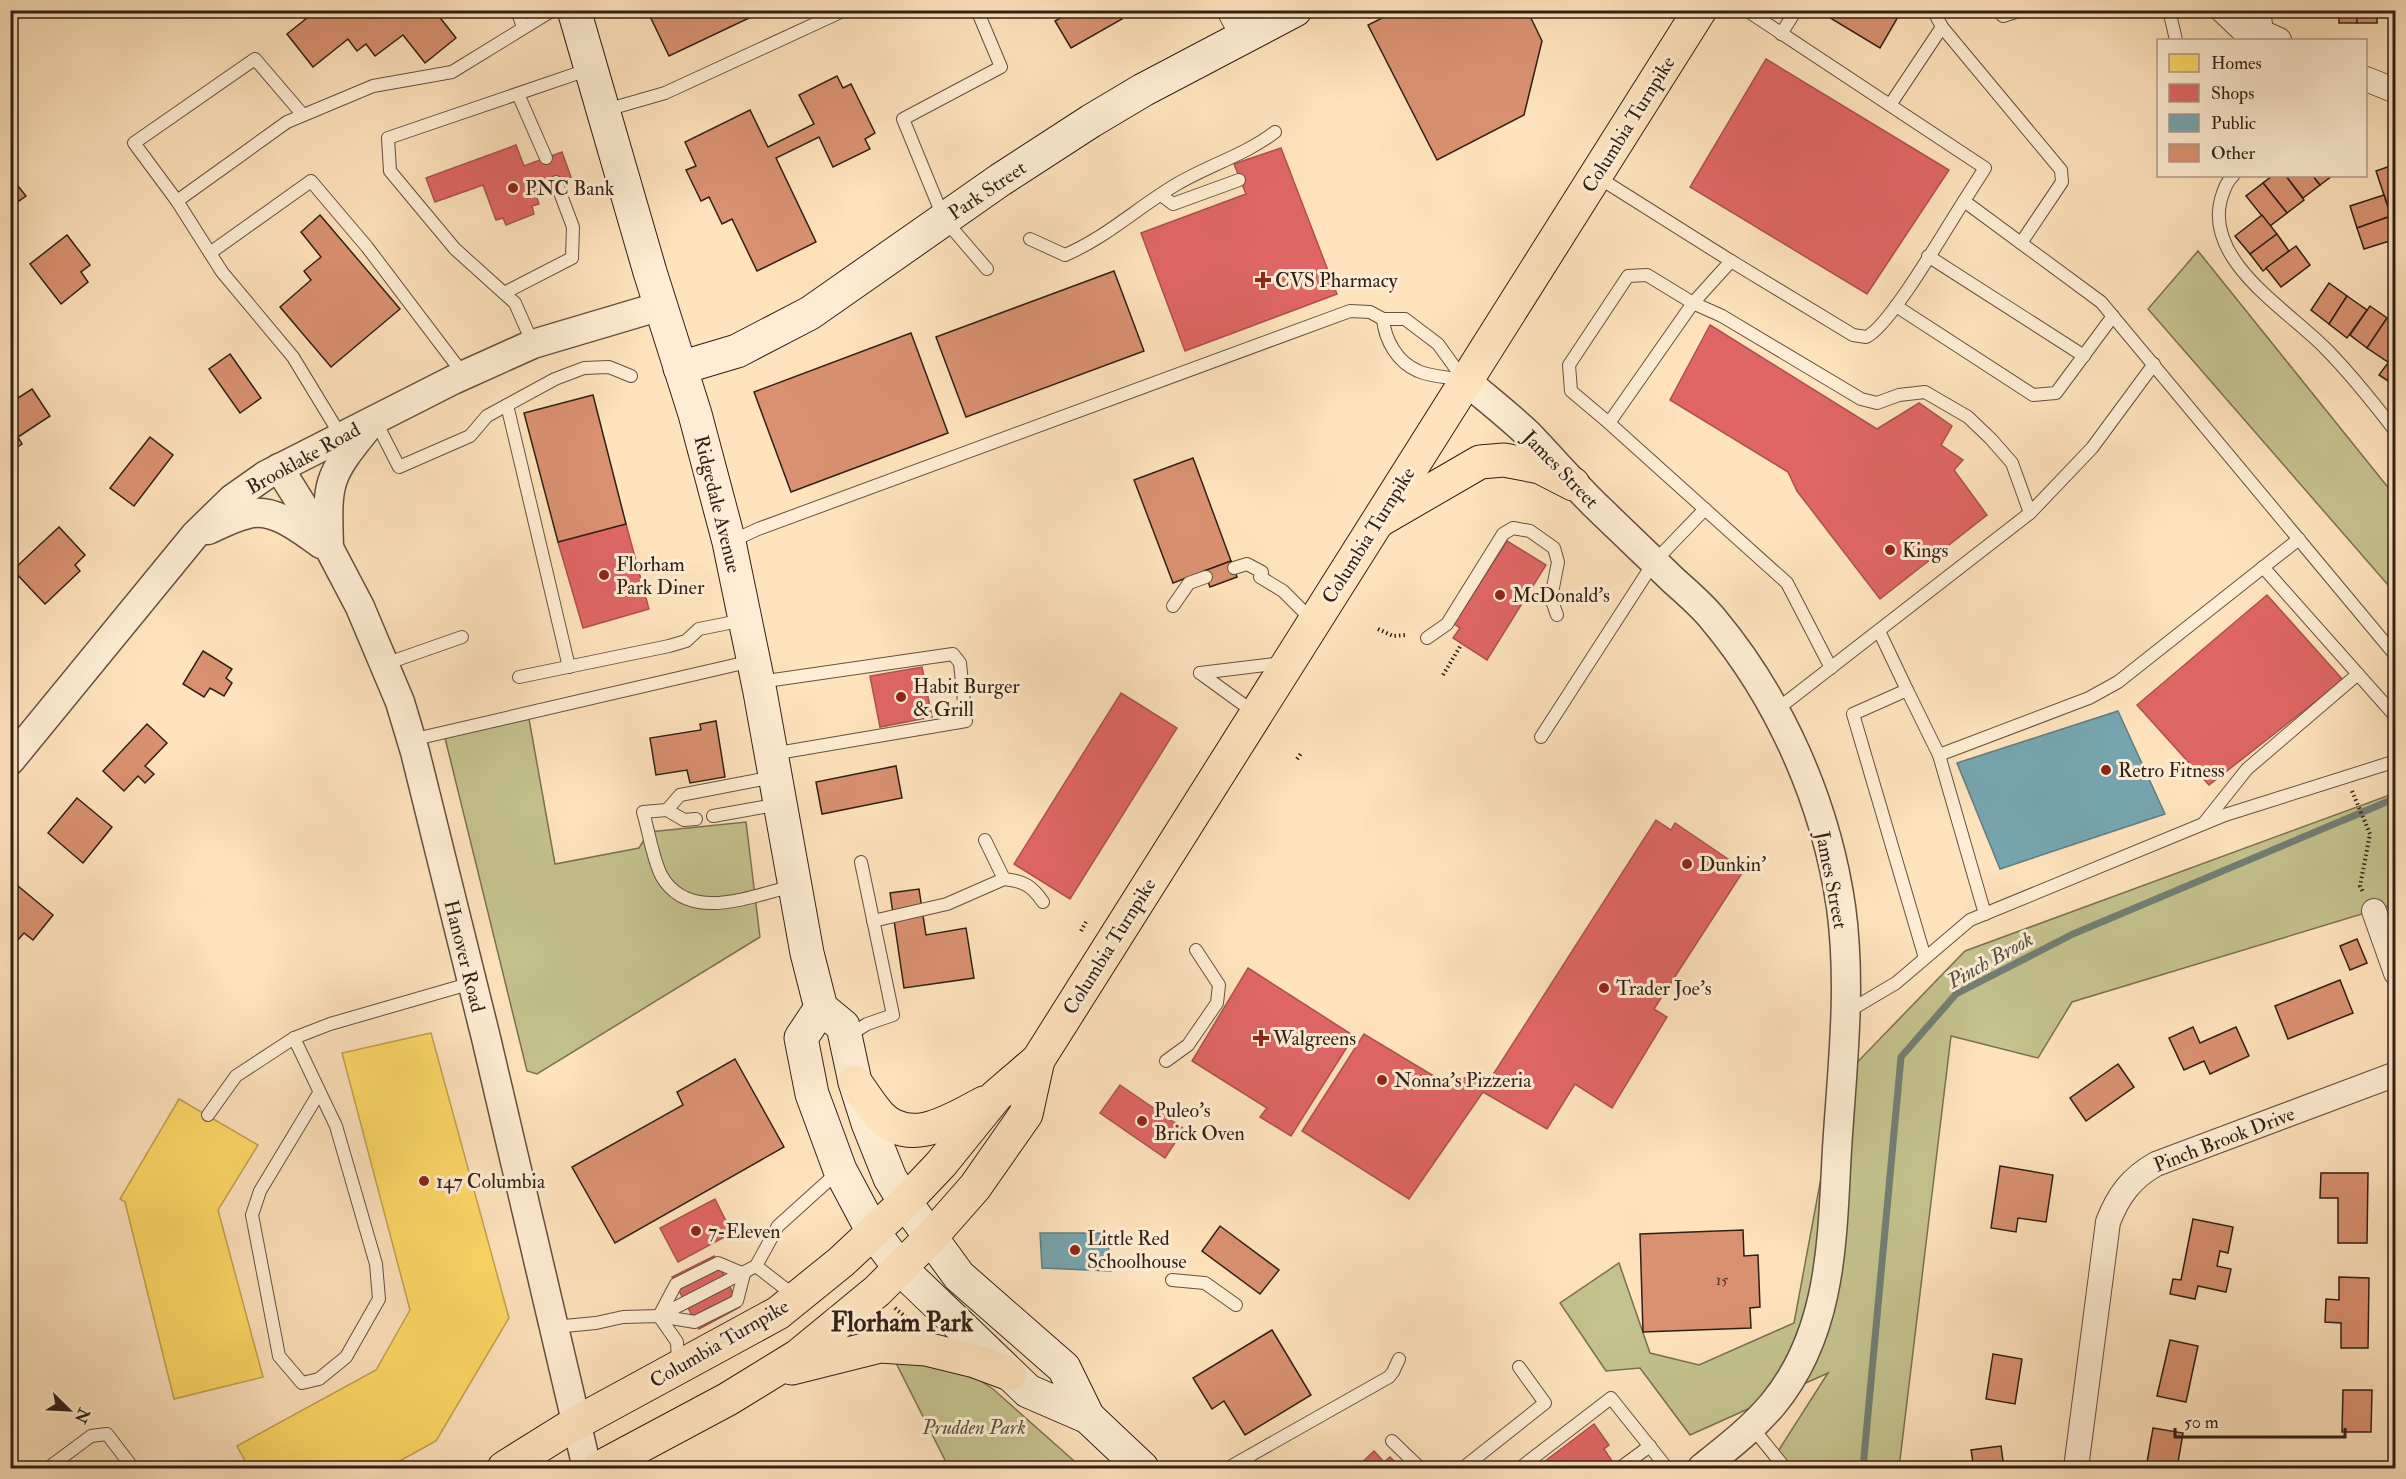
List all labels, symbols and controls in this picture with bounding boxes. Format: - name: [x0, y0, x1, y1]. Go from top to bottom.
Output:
- legend: [2157, 39, 2367, 177]
- street label: Columbia Turnpike: [1576, 51, 1681, 198]
- text: Homes: [2211, 52, 2262, 75]
- text: Shops: [2211, 82, 2254, 105]
- text: Public: [2211, 112, 2256, 135]
- text: Other: [2211, 142, 2255, 165]
- street label: Park Street: [943, 155, 1032, 226]
- place label: PNC Bank: [525, 176, 615, 201]
- marker: PNC Bank: [506, 181, 520, 195]
- place label: CVS Pharmacy: [1275, 268, 1399, 293]
- marker: CVS Pharmacy: [1256, 273, 1270, 287]
- street label: Brooklake Road: [242, 417, 365, 500]
- street label: James Street: [1517, 424, 1604, 514]
- street label: Ridgedale Avenue: [688, 433, 747, 576]
- street label: Columbia Turnpike: [1316, 462, 1421, 609]
- place label: Kings: [1902, 538, 1948, 563]
- marker: Kings: [1883, 543, 1897, 557]
- place label: Florham Park Diner: [616, 552, 705, 600]
- marker: Florham Park Diner: [597, 568, 611, 582]
- place label: McDonald's: [1512, 583, 1610, 608]
- marker: McDonald's: [1493, 588, 1507, 602]
- place label: Habit Burger & Grill: [913, 674, 1020, 722]
- marker: Habit Burger & Grill: [894, 690, 908, 704]
- place label: Retro Fitness: [2118, 758, 2225, 783]
- marker: Retro Fitness: [2099, 763, 2113, 777]
- street label: James Street: [1810, 828, 1853, 932]
- place label: Dunkin': [1699, 852, 1766, 877]
- marker: Dunkin': [1680, 857, 1694, 871]
- street label: Columbia Turnpike: [1057, 873, 1162, 1020]
- street label: Hanover Road: [439, 897, 491, 1015]
- water label: Pinch Brook: [1942, 926, 2038, 996]
- place label: Trader Joe's: [1616, 976, 1712, 1001]
- marker: Trader Joe's: [1597, 981, 1611, 995]
- place label: Walgreens: [1272, 1026, 1356, 1051]
- marker: Walgreens: [1254, 1031, 1268, 1045]
- place label: Nonna's Pizzeria: [1394, 1068, 1532, 1093]
- marker: Nonna's Pizzeria: [1375, 1073, 1389, 1087]
- place label: Puleo's Brick Oven: [1154, 1098, 1245, 1146]
- street label: Pinch Brook Drive: [2150, 1101, 2298, 1178]
- marker: Puleo's Brick Oven: [1135, 1114, 1149, 1128]
- place label: 147 Columbia: [436, 1169, 546, 1194]
- marker: 147 Columbia: [417, 1174, 431, 1188]
- place label: 7-Eleven: [708, 1219, 781, 1244]
- marker: 7-Eleven: [689, 1224, 703, 1238]
- place label: Little Red Schoolhouse: [1087, 1226, 1187, 1274]
- marker: Little Red Schoolhouse: [1068, 1243, 1082, 1257]
- house number: 15: [1716, 1270, 1728, 1290]
- street label: Columbia Turnpike: [645, 1294, 794, 1394]
- district label: Florham Park: [831, 1307, 974, 1339]
- north arrow: [39, 1380, 99, 1440]
- scale bar: [2175, 1401, 2344, 1439]
- text: N: [69, 1404, 94, 1427]
- text: 50 m: [2184, 1411, 2219, 1434]
- park label: Prudden Park: [921, 1415, 1026, 1440]

